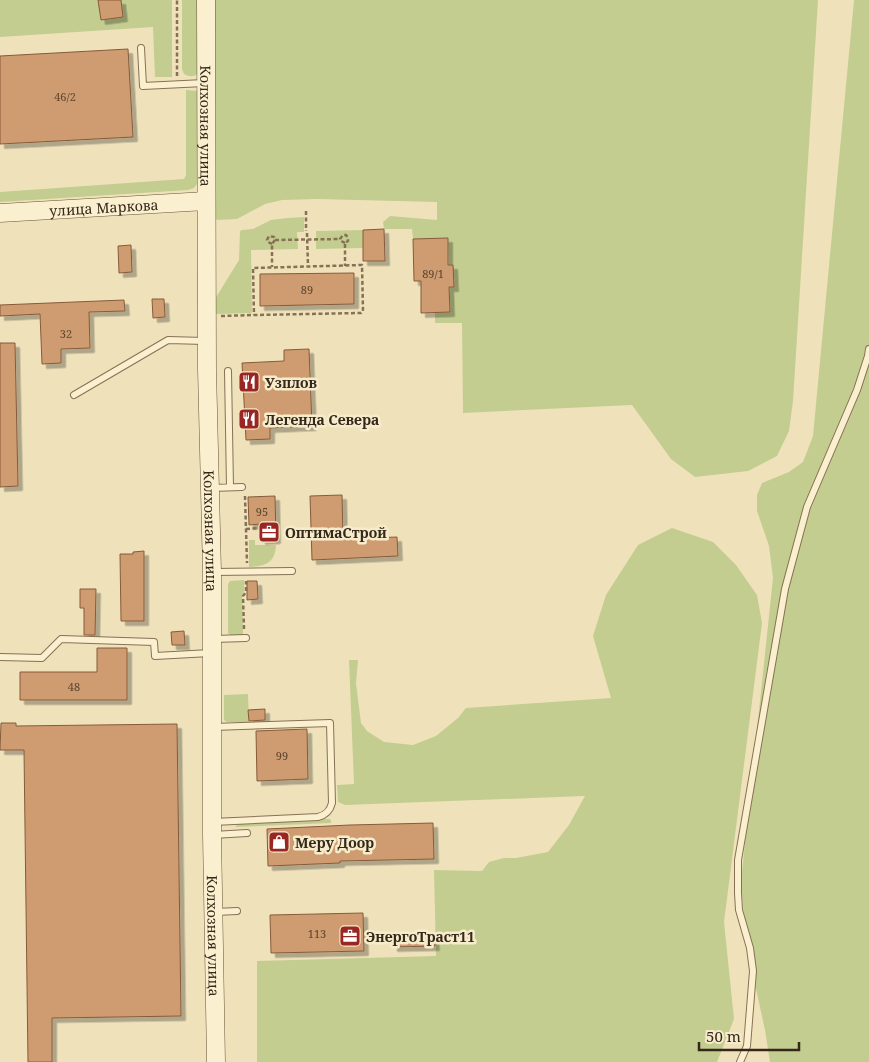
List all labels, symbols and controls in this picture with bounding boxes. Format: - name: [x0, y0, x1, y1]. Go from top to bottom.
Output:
- street label: Колхозная улица: [197, 65, 216, 187]
- house number: 46/2: [54, 89, 76, 104]
- street label: улица Маркова: [49, 194, 159, 220]
- house number: 89/1: [422, 266, 444, 281]
- house number: 89: [301, 282, 313, 297]
- house number: 32: [60, 326, 72, 341]
- restaurant icon: Узплов: [237, 370, 261, 394]
- place label: Узплов: [265, 373, 317, 392]
- restaurant icon: Легенда Севера: [237, 407, 261, 431]
- place label: Легенда Севера: [265, 410, 379, 429]
- street label: Колхозная улица: [200, 470, 222, 592]
- house number: 95: [256, 504, 268, 519]
- office icon: ОптимаСтрой: [257, 520, 281, 544]
- place label: ОптимаСтрой: [285, 523, 387, 542]
- house number: 48: [68, 679, 80, 694]
- house number: 99: [276, 748, 288, 763]
- shop icon: Меру Доор: [267, 830, 291, 854]
- place label: Меру Доор: [295, 833, 374, 852]
- street label: Колхозная улица: [203, 875, 224, 997]
- office icon: ЭнергоТраст11: [338, 924, 362, 948]
- house number: 113: [308, 926, 326, 941]
- place label: ЭнергоТраст11: [366, 927, 475, 946]
- scale bar: [699, 1020, 799, 1052]
- text: 50 m: [706, 1026, 741, 1046]

